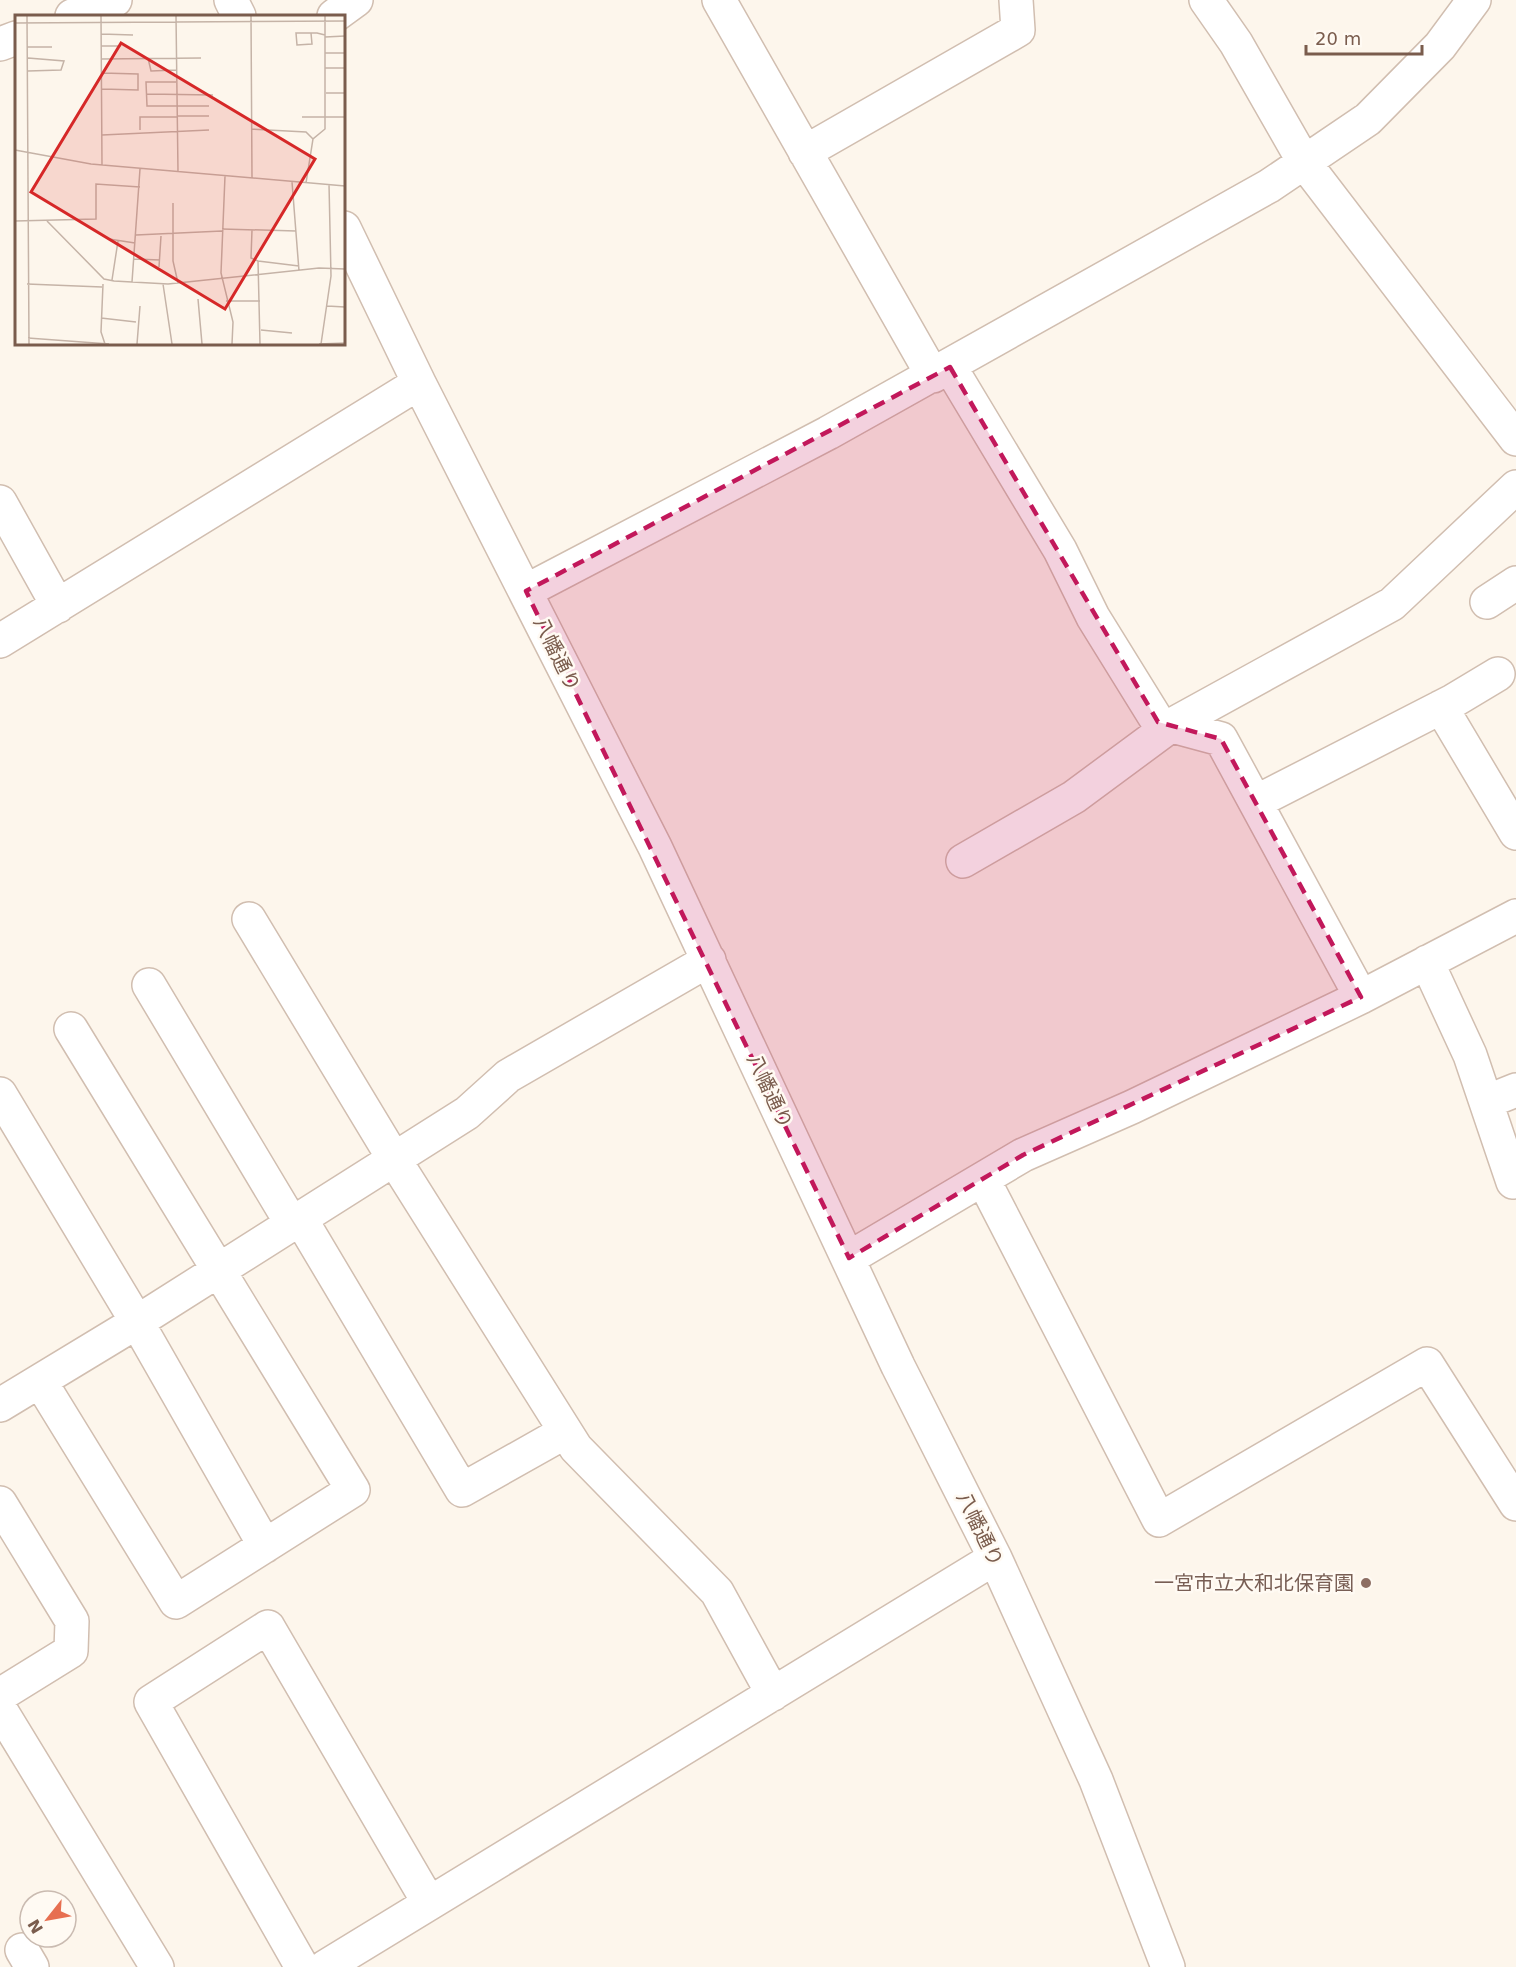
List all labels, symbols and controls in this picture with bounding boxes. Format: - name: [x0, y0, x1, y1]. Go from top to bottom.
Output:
- inset map: [15, 15, 345, 345]
- scale bar: [1306, 18, 1422, 56]
- text: 20 m: [1315, 28, 1361, 49]
- street label: 八幡通り: [529, 613, 585, 695]
- street label: 八幡通り: [742, 1050, 798, 1132]
- street label: 八幡通り: [952, 1488, 1008, 1570]
- place label: 一宮市立大和北保育園: [1154, 1571, 1354, 1595]
- marker: 一宮市立大和北保育園: [1359, 1576, 1373, 1590]
- north arrow: [18, 1889, 78, 1949]
- text: N: [24, 1916, 47, 1937]

